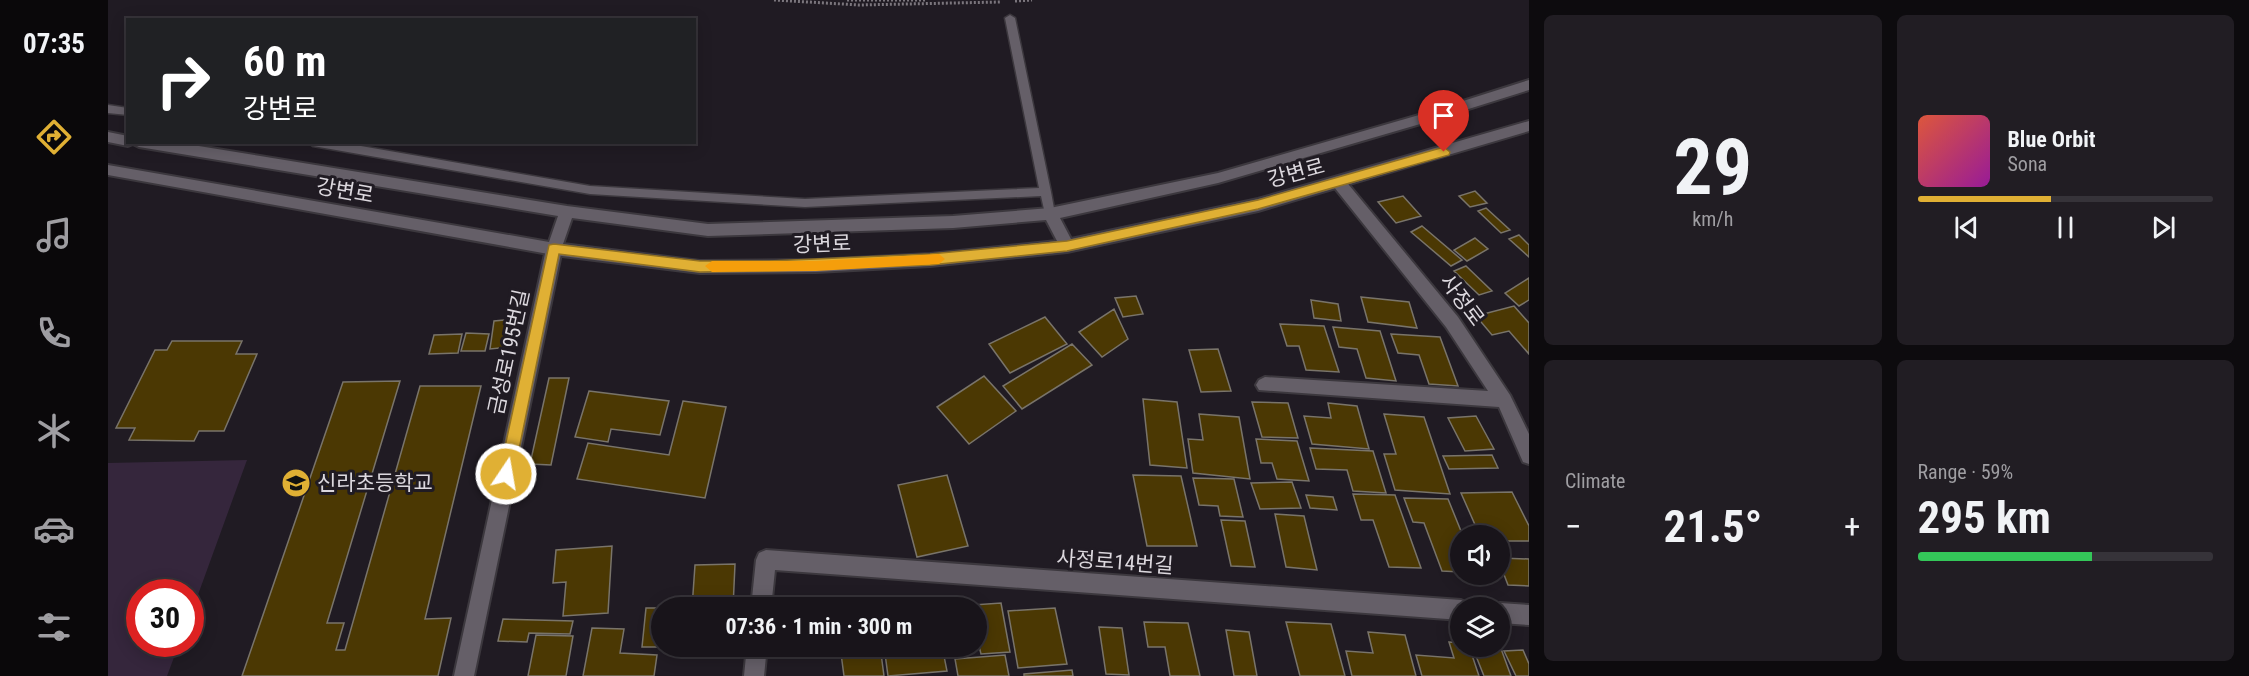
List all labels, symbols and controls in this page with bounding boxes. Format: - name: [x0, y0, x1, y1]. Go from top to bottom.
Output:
- text: 07:35: [23, 28, 85, 60]
- text: 60 m: [243, 37, 326, 86]
- icon: right: [144, 42, 222, 120]
- pin: [1418, 90, 1469, 152]
- text: 강변로: [243, 93, 318, 125]
- icon: arrive: [1427, 99, 1460, 132]
- icon: directions: [33, 116, 75, 158]
- text: 29: [1673, 122, 1752, 213]
- text: Blue Orbit: [2008, 127, 2096, 152]
- text: Sona: [2008, 152, 2047, 176]
- street label: 강변로: [1265, 154, 1327, 192]
- street label: 강변로: [314, 174, 376, 208]
- text: km/h: [1692, 207, 1733, 231]
- icon: previous: [1950, 211, 1983, 244]
- icon: pause: [2049, 211, 2082, 244]
- icon: next: [2147, 211, 2180, 244]
- icon: music: [33, 214, 75, 256]
- street label: 강변로: [793, 231, 851, 257]
- street label: 사정로: [1435, 270, 1489, 330]
- street label: 금성로195번길: [484, 287, 534, 417]
- icon: phone: [33, 312, 75, 354]
- icon: climate: [33, 410, 75, 452]
- position arrow: [474, 442, 538, 506]
- text: Range · 59%: [1918, 460, 2013, 484]
- school or university icon: 신라초등학교: [280, 467, 312, 499]
- text: Climate: [1565, 469, 1625, 493]
- place label: 신라초등학교: [317, 471, 433, 495]
- text: 295 km: [1918, 491, 2051, 544]
- text: 21.5°: [1663, 500, 1762, 553]
- text: −: [1565, 507, 1582, 546]
- text: +: [1844, 507, 1860, 546]
- icon: car: [33, 508, 75, 550]
- map controls: [1450, 525, 1510, 657]
- button: sound: [1450, 525, 1510, 585]
- street label: 사정로14번길: [1056, 546, 1174, 578]
- speed limit sign: 30: [126, 579, 204, 657]
- button: layers: [1450, 597, 1510, 657]
- icon: filters: [33, 606, 75, 648]
- text: 07:36 · 1 min · 300 m: [726, 614, 912, 639]

